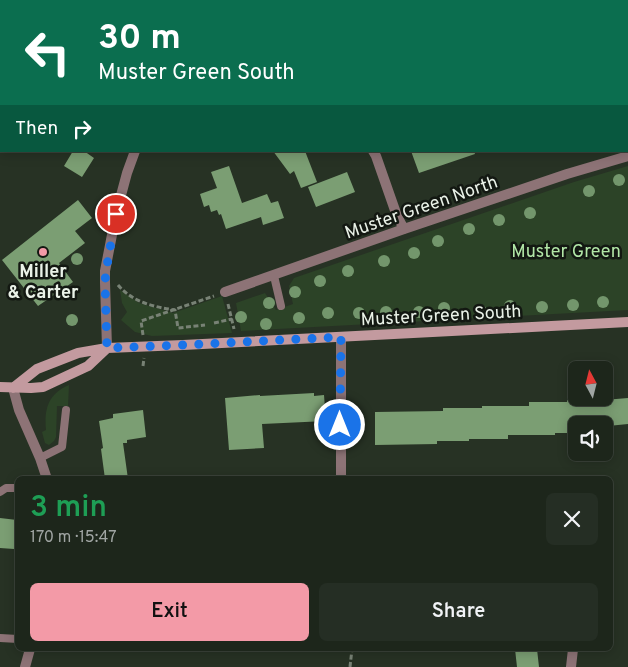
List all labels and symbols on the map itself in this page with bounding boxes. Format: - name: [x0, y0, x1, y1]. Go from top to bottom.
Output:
- street label: Muster Green North: [342, 171, 501, 245]
- pin: [95, 193, 137, 235]
- park label: Muster Green: [511, 241, 621, 264]
- marker: Miller & Carter: [37, 246, 49, 258]
- place label: Miller & Carter: [7, 261, 79, 305]
- street label: Muster Green South: [360, 301, 522, 332]
- north arrow: [568, 361, 612, 406]
- position arrow: [313, 398, 365, 450]

